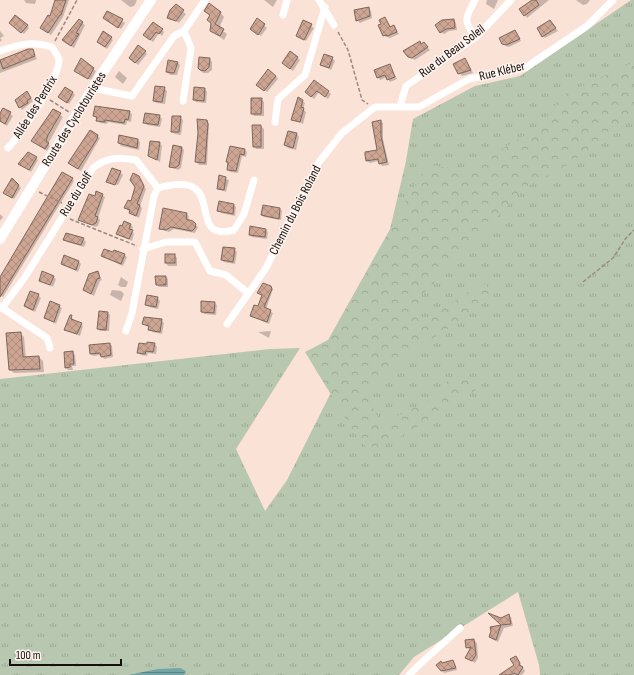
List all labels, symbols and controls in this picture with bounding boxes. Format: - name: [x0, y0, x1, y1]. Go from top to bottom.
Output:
- street label: Rue du Beau Soleil: [416, 21, 488, 81]
- street label: Rue Kléber: [477, 58, 527, 84]
- street label: Route des Cyclotouristes: [38, 68, 110, 169]
- street label: Allée des Perdrix: [9, 72, 61, 142]
- street label: Chemin du Bois Roland: [266, 163, 324, 257]
- street label: Rue du Golf: [56, 168, 96, 219]
- scale bar: [10, 641, 121, 667]
- text: 100 m: [16, 648, 41, 663]

